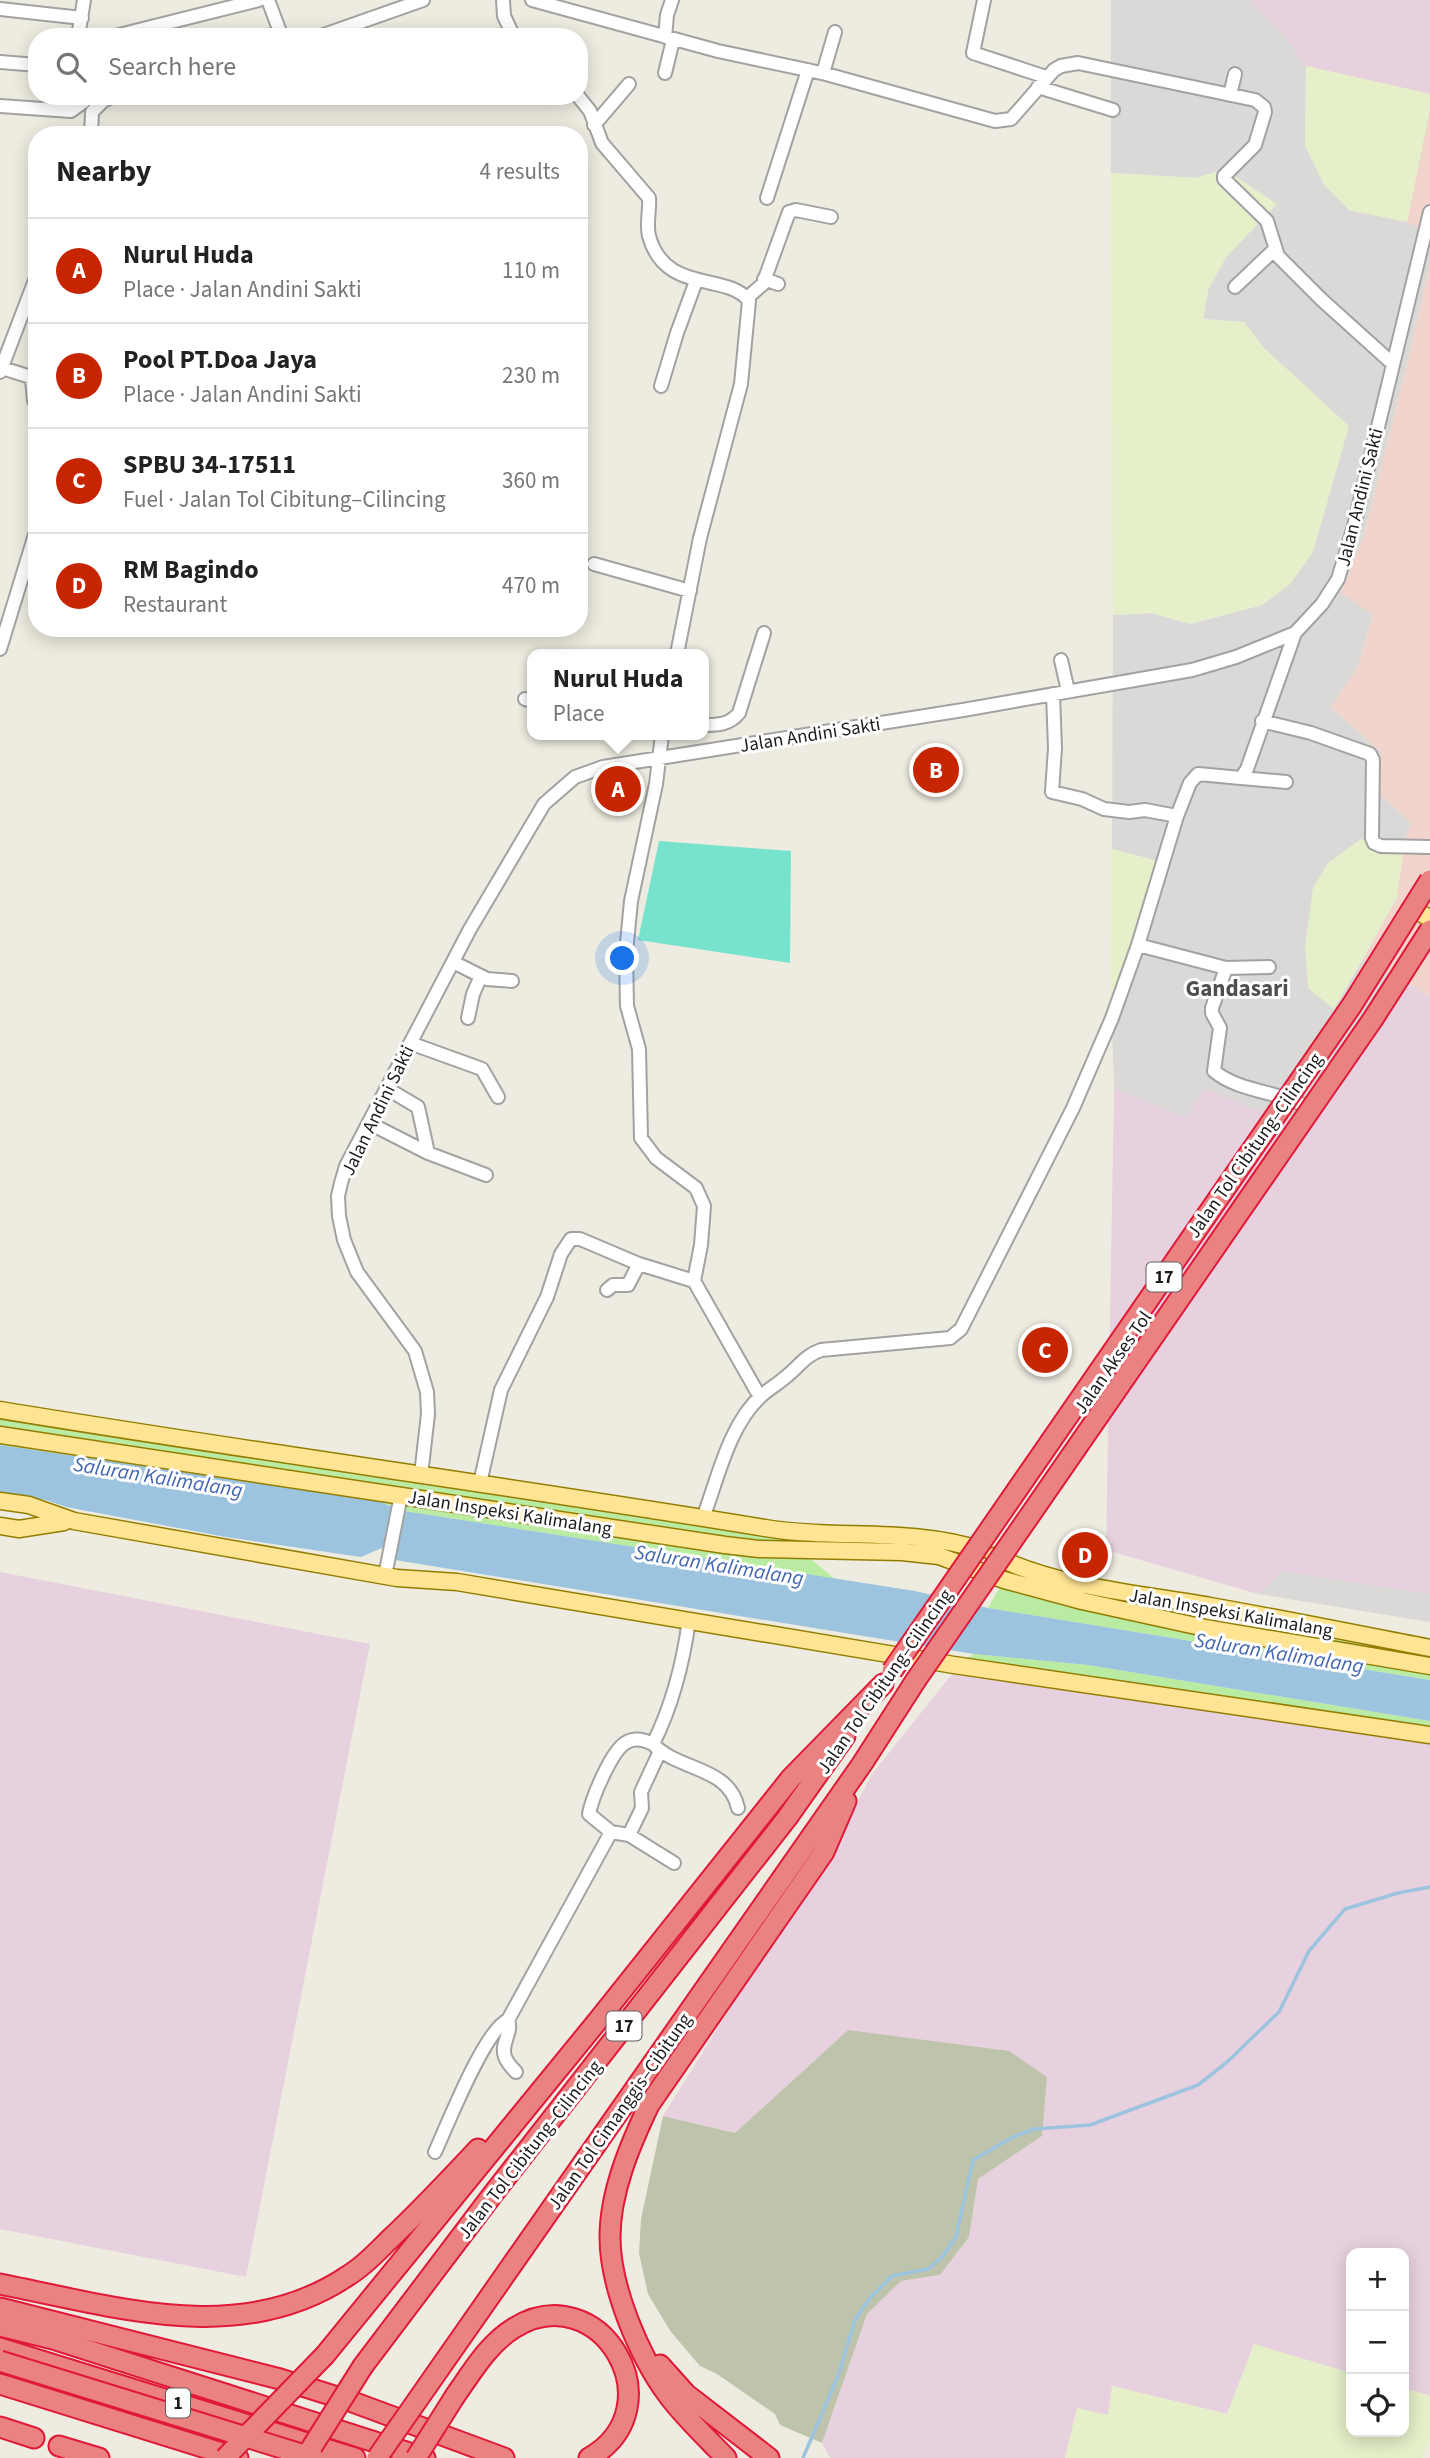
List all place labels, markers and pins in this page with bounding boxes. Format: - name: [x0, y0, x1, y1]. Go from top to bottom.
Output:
- pin: B: [913, 744, 959, 796]
- pin: A: [595, 763, 641, 815]
- pin: C: [1022, 1324, 1068, 1376]
- pin: D: [1062, 1529, 1108, 1581]

